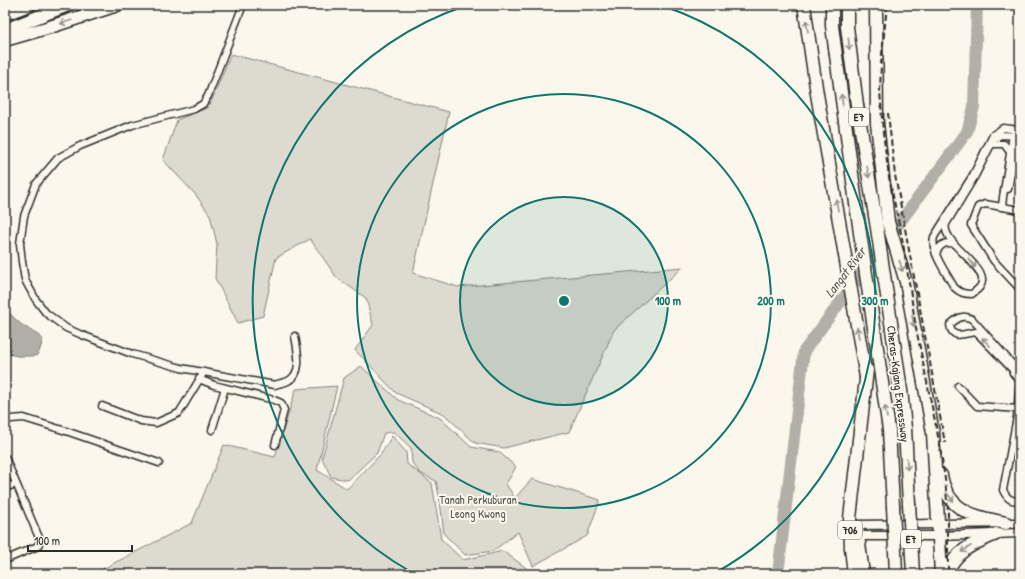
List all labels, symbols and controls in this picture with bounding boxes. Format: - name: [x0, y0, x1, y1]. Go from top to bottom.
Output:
- one-way arrow: [60, 19, 73, 26]
- one-way arrow: [803, 20, 811, 33]
- one-way arrow: [845, 37, 853, 50]
- one-way arrow: [838, 94, 846, 107]
- road number: E7: [849, 108, 869, 126]
- one-way arrow: [864, 166, 872, 179]
- one-way arrow: [833, 199, 841, 212]
- water label: Langat River: [820, 242, 872, 301]
- one-way arrow: [968, 258, 976, 269]
- one-way arrow: [898, 259, 905, 272]
- text: 100 m: [655, 292, 681, 309]
- text: 200 m: [757, 292, 785, 309]
- text: 300 m: [861, 292, 889, 309]
- centre of rings: [557, 294, 571, 308]
- one-way arrow: [909, 314, 917, 327]
- street label: Cheras–Kajang Expressway: [883, 325, 914, 443]
- one-way arrow: [854, 327, 862, 340]
- one-way arrow: [981, 337, 991, 347]
- one-way arrow: [882, 406, 890, 419]
- one-way arrow: [903, 457, 911, 470]
- park label: Tanah Perkuburan Leong Kwong: [439, 491, 517, 522]
- one-way arrow: [946, 491, 954, 502]
- road number: 706: [838, 521, 862, 539]
- scale bar: [28, 527, 132, 553]
- road number: E7: [901, 530, 921, 548]
- text: 100 m: [34, 532, 60, 549]
- one-way arrow: [961, 545, 972, 553]

